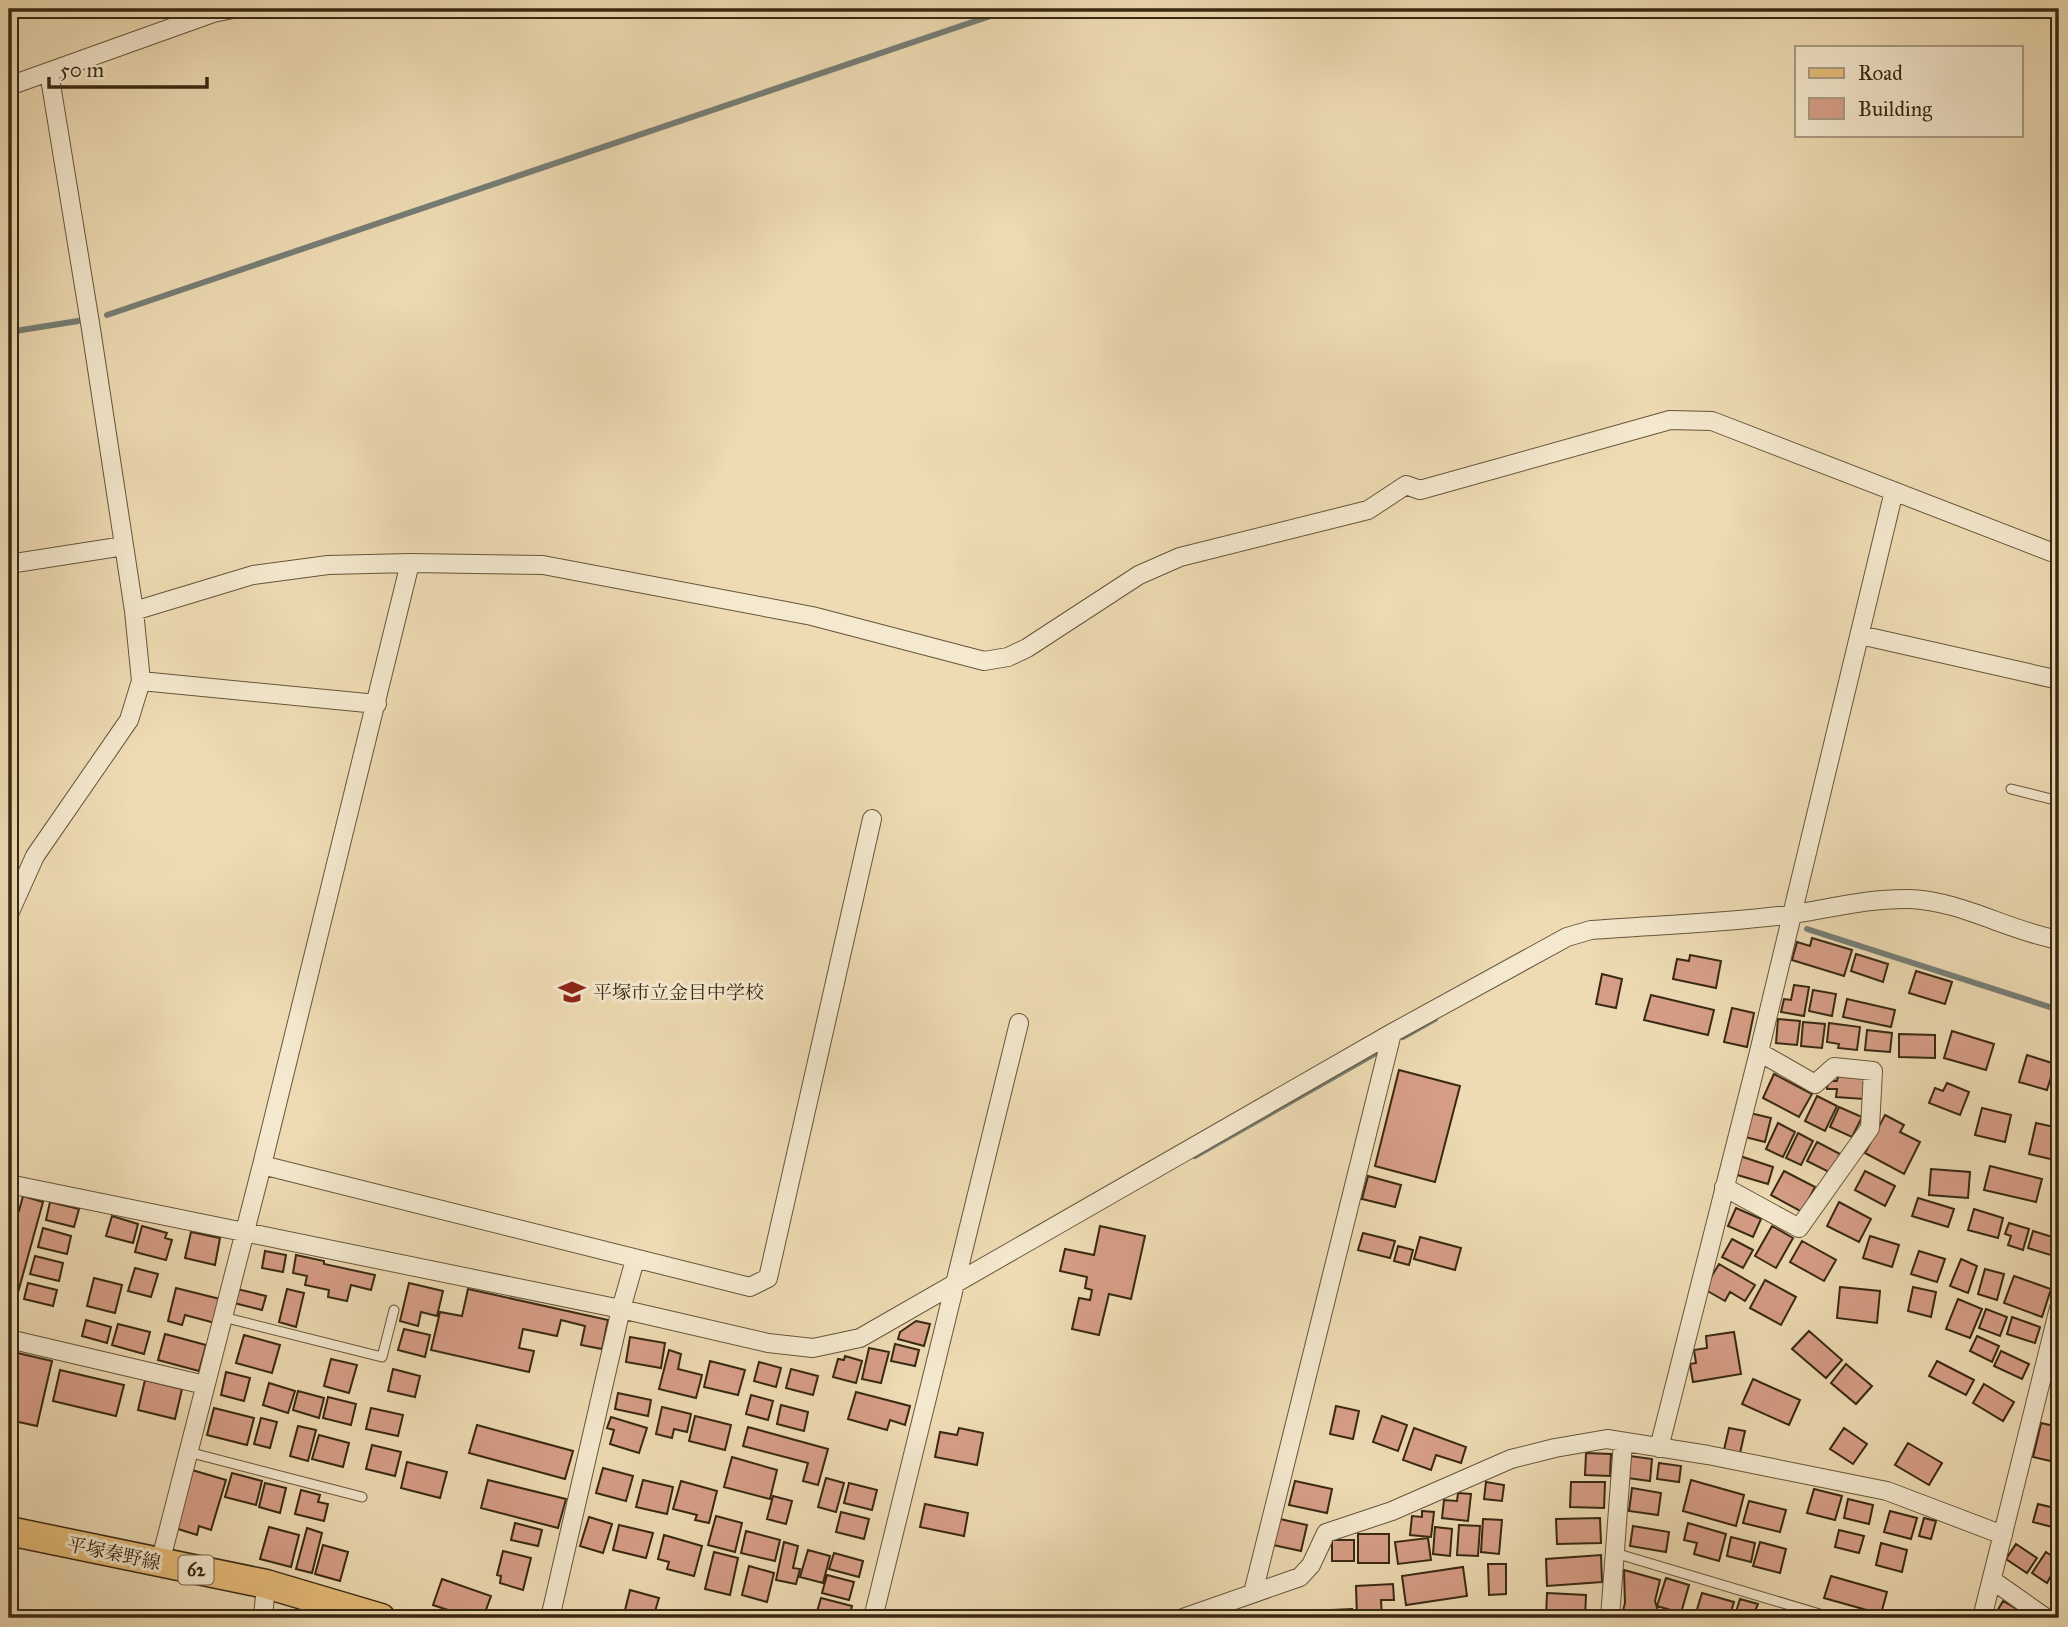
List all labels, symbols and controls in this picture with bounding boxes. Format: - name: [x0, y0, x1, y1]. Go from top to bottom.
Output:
- scale bar: [49, 46, 206, 90]
- legend: [1795, 46, 2022, 136]
- text: 50 m: [60, 57, 105, 83]
- text: Road: [1858, 60, 1903, 86]
- text: Building: [1858, 96, 1932, 122]
- school or university icon: 平塚市立金目中学校: [557, 977, 587, 1007]
- place label: 平塚市立金目中学校: [593, 981, 764, 1004]
- street label: 平塚秦野線: [65, 1532, 163, 1575]
- road number: 62: [178, 1555, 214, 1584]

